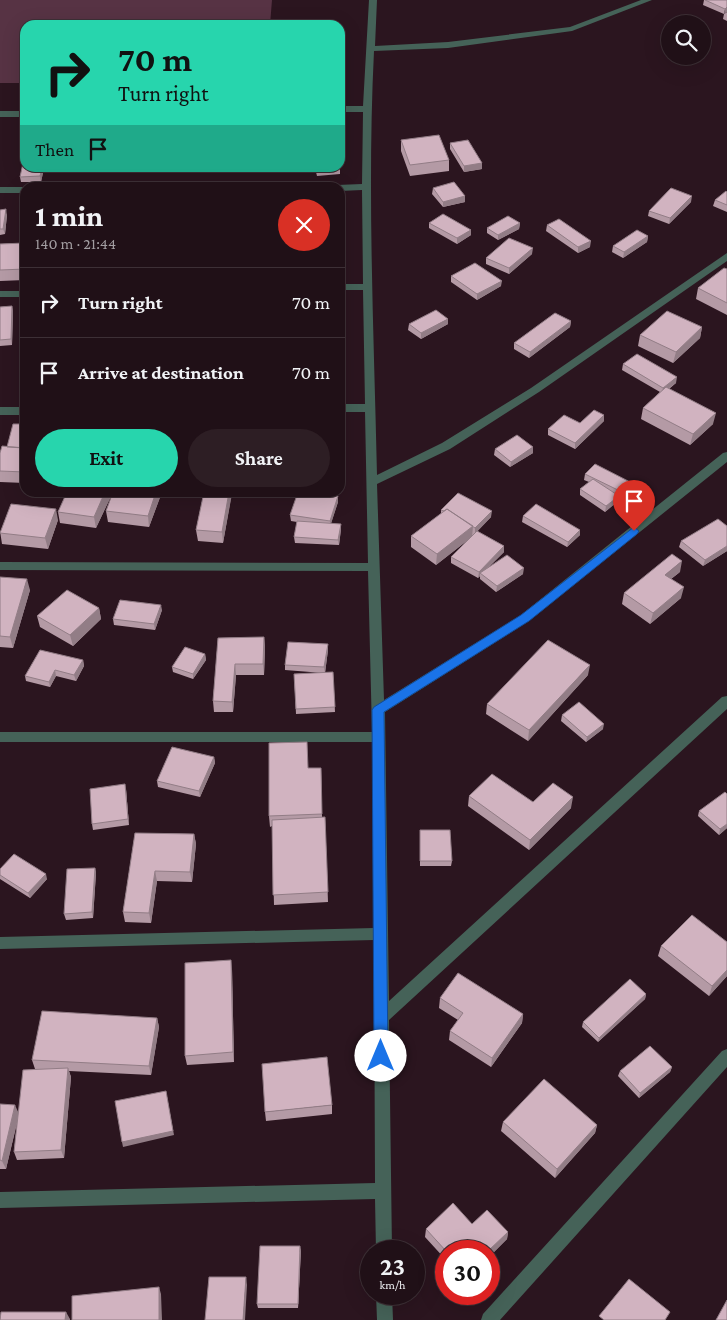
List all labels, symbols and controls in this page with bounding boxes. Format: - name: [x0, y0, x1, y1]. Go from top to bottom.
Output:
- map controls: [661, 15, 711, 65]
- button: search: [661, 15, 711, 65]
- icon: right: [35, 40, 100, 105]
- text: 70 m: [118, 40, 192, 79]
- text: Turn right: [118, 81, 209, 106]
- icon: arrive: [84, 135, 112, 163]
- text: Then: [35, 139, 74, 160]
- text: 1 min: [35, 199, 103, 232]
- button: close: [278, 199, 330, 251]
- text: 140 m · 21:44: [35, 235, 116, 252]
- icon: right: [35, 289, 63, 317]
- text: Turn right: [78, 292, 163, 313]
- text: 70 m: [292, 292, 330, 313]
- icon: arrive: [35, 359, 63, 387]
- text: Arrive at destination: [78, 362, 244, 383]
- text: 70 m: [292, 362, 330, 383]
- button: Exit: [35, 429, 178, 487]
- button: Share: [188, 429, 330, 487]
- pin: [613, 480, 655, 531]
- icon: arrive: [620, 487, 648, 515]
- position arrow: [354, 1029, 406, 1081]
- speed limit sign: 30: [435, 1240, 500, 1305]
- text: 23: [380, 1253, 405, 1280]
- text: km/h: [380, 1278, 405, 1292]

